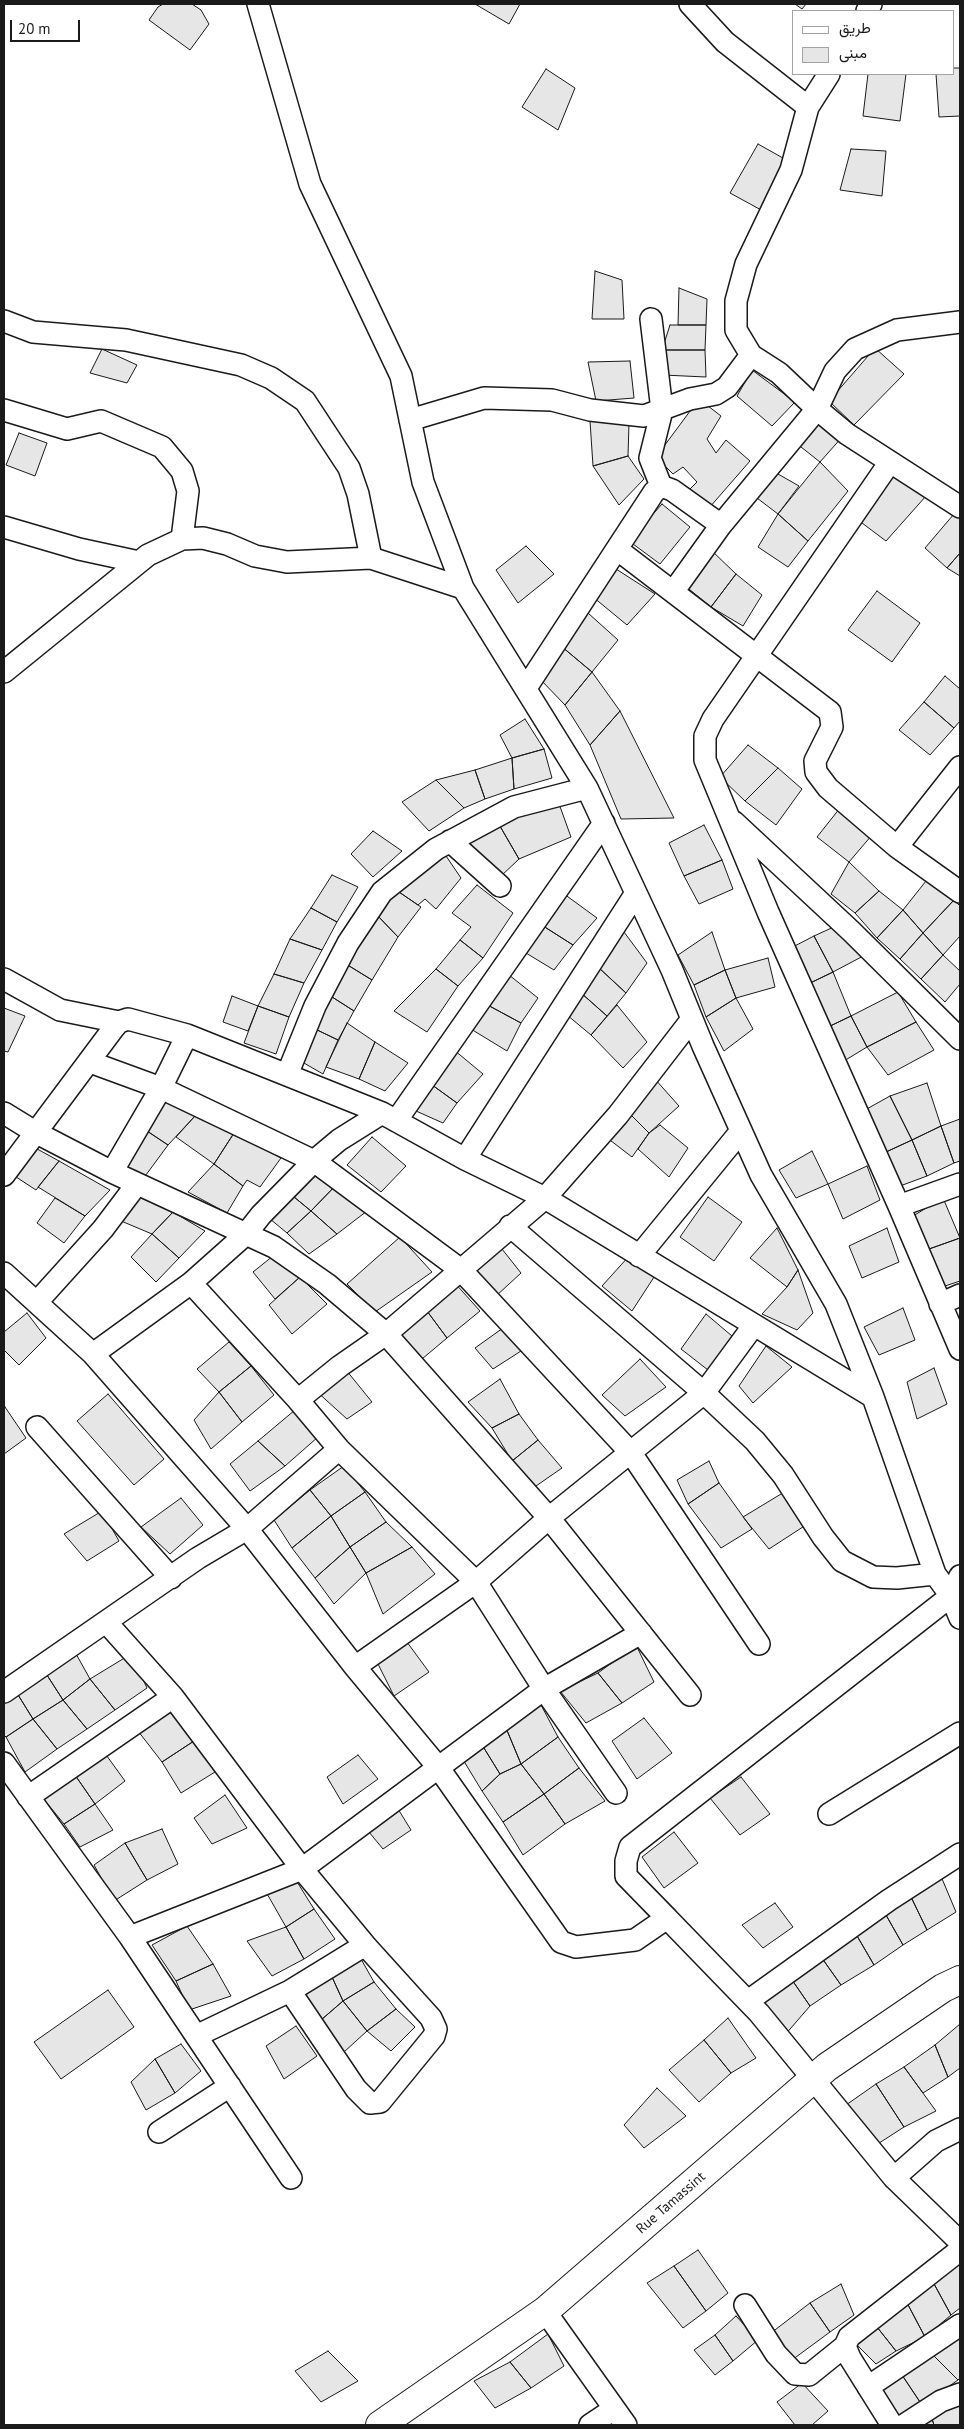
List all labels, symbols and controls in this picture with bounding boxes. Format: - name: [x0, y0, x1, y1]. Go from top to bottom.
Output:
- scale bar: [12, 10, 82, 42]
- legend: [792, 10, 954, 75]
- text: طريق: [839, 18, 871, 37]
- text: 20 m: [18, 19, 51, 38]
- text: مبنى: [839, 43, 867, 62]
- street label: Rue Tamassint: [633, 2168, 709, 2238]

